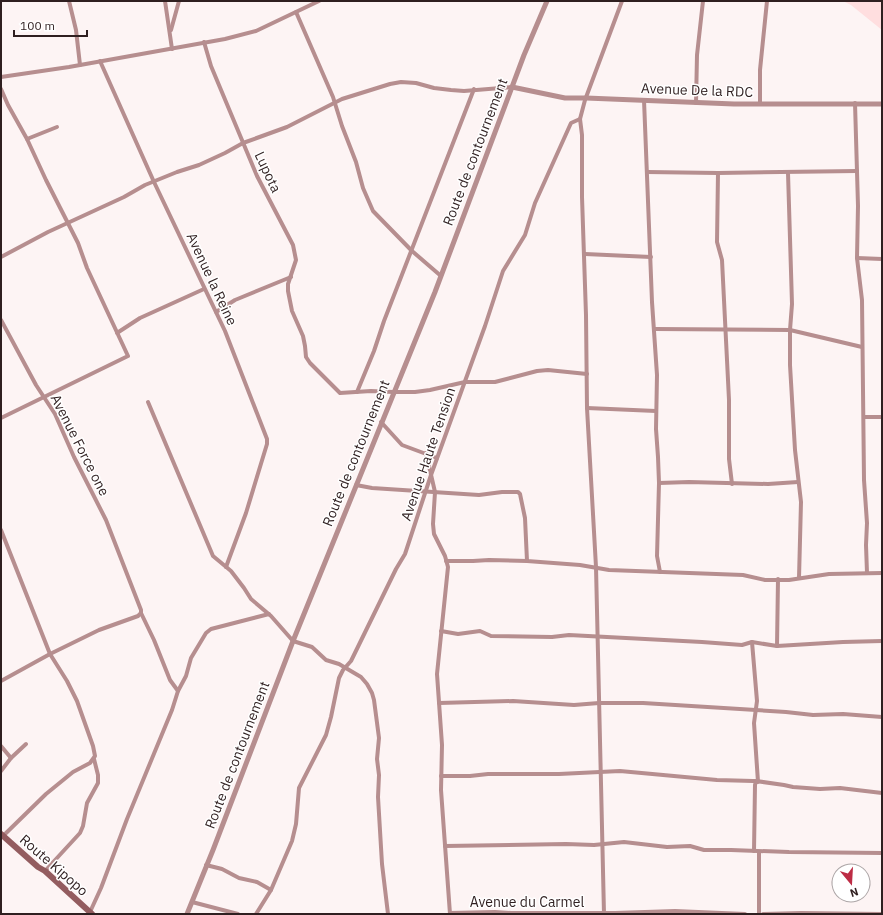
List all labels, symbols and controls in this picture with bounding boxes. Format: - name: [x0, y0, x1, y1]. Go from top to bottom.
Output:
- scale bar: [14, 12, 87, 38]
- text: 100 m: [20, 18, 55, 33]
- street label: Route de contournement: [439, 76, 511, 228]
- street label: Avenue De la RDC: [641, 79, 754, 101]
- street label: Lupota: [251, 149, 285, 196]
- street label: Avenue la Reine: [183, 230, 241, 328]
- street label: Route de contournement: [318, 377, 394, 529]
- street label: Avenue Haute Tension: [397, 385, 459, 523]
- street label: Avenue Force one: [47, 391, 114, 499]
- street label: Route de contournement: [201, 679, 273, 831]
- street label: Route Kipopo: [16, 830, 92, 900]
- north arrow: [831, 863, 871, 903]
- text: N: [848, 885, 860, 900]
- street label: Avenue du Carmel: [470, 893, 584, 911]

